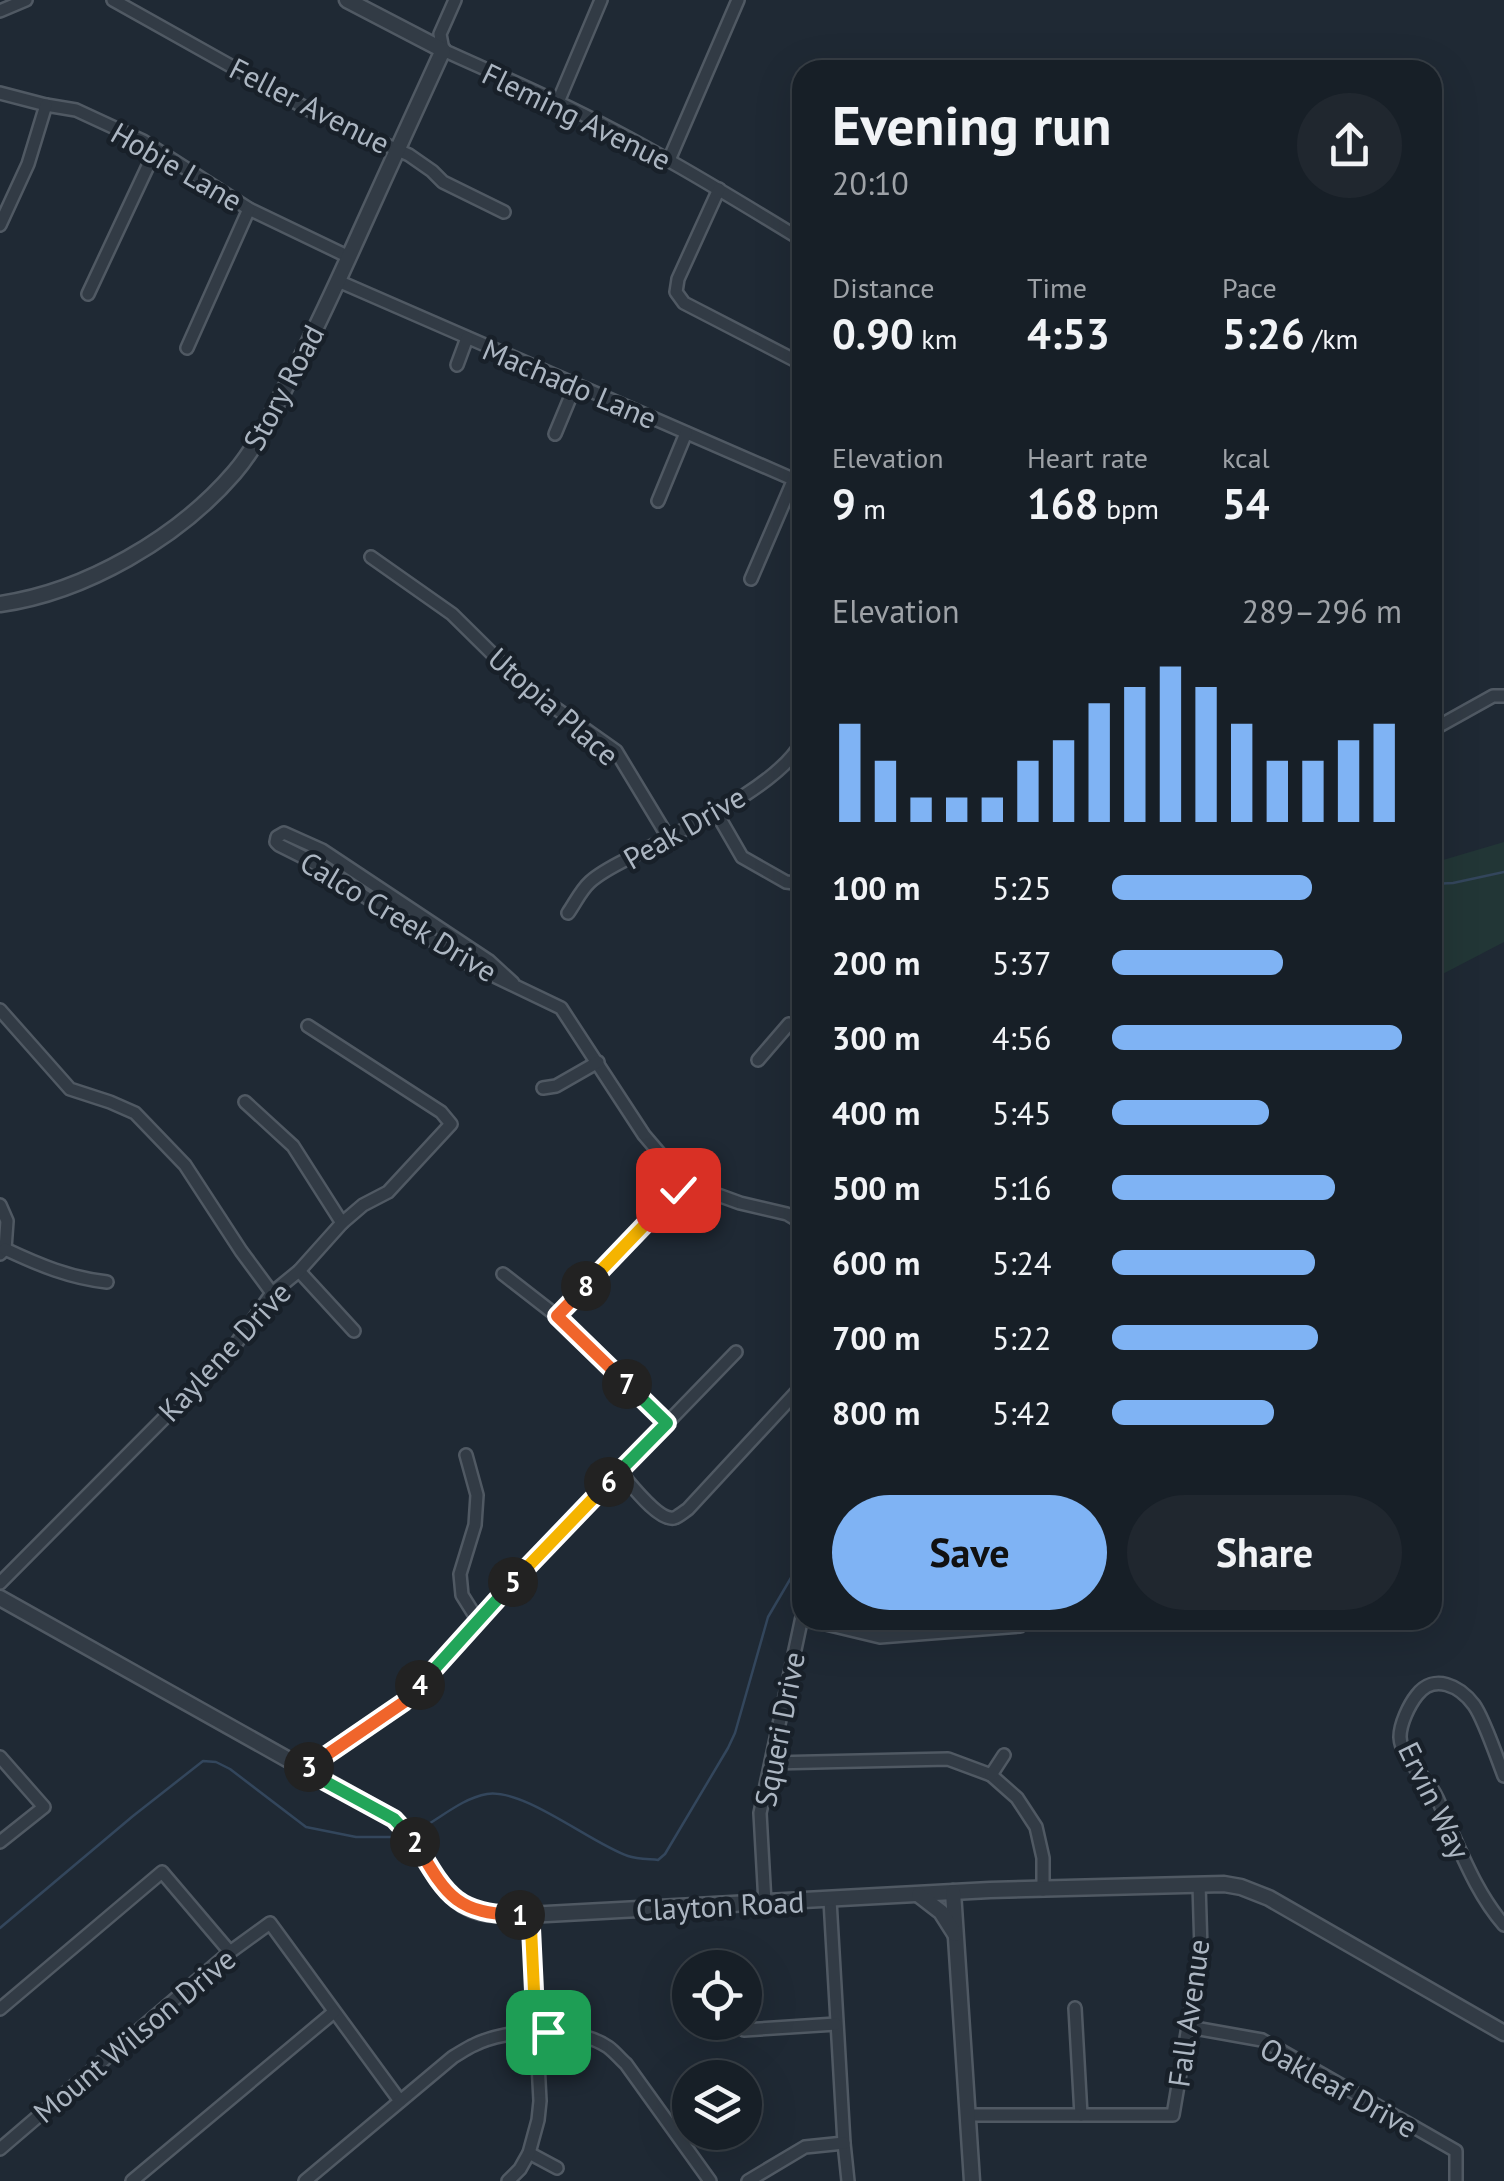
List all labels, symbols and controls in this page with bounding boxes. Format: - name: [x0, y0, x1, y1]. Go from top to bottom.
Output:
- street label: Feller Avenue: [223, 48, 397, 162]
- street label: Fleming Avenue: [476, 54, 678, 178]
- text: Evening run: [832, 89, 1112, 160]
- button: share: [1297, 93, 1402, 198]
- street label: Hobie Lane: [104, 113, 250, 219]
- text: 20:10: [832, 162, 909, 204]
- text: Distance: [832, 269, 935, 306]
- text: Time: [1027, 269, 1087, 306]
- text: Pace: [1222, 269, 1277, 306]
- text: 0.90: [832, 306, 914, 361]
- text: 4:53: [1027, 306, 1110, 361]
- text: 5:26: [1222, 306, 1305, 361]
- street label: Story Road: [234, 318, 332, 456]
- text: km: [914, 320, 957, 357]
- text: /km: [1305, 320, 1358, 357]
- street label: Machado Lane: [477, 329, 663, 437]
- text: Elevation: [832, 439, 944, 476]
- text: Heart rate: [1027, 439, 1148, 476]
- text: kcal: [1222, 439, 1270, 476]
- text: 9: [832, 476, 856, 531]
- text: 168: [1027, 476, 1098, 531]
- text: 54: [1222, 476, 1270, 531]
- text: m: [856, 490, 886, 527]
- text: bpm: [1098, 490, 1159, 527]
- text: Elevation: [832, 590, 959, 632]
- text: 289–296 m: [1242, 590, 1402, 632]
- street label: Utopia Place: [480, 638, 628, 774]
- street label: Peak Drive: [616, 776, 752, 878]
- street label: Calco Creek Drive: [293, 842, 505, 990]
- text: 100 m: [832, 867, 920, 909]
- text: 5:25: [992, 867, 1051, 909]
- text: 200 m: [832, 942, 920, 984]
- text: 5:37: [992, 942, 1051, 984]
- text: 300 m: [832, 1017, 920, 1059]
- text: 4:56: [992, 1017, 1051, 1059]
- text: 400 m: [832, 1092, 920, 1134]
- text: 5:45: [992, 1092, 1051, 1134]
- pin: [636, 1148, 721, 1233]
- icon: check: [651, 1163, 706, 1218]
- text: 500 m: [832, 1167, 920, 1209]
- text: 5:16: [992, 1167, 1051, 1209]
- text: 600 m: [832, 1242, 920, 1284]
- text: 5:24: [992, 1242, 1051, 1284]
- pin: 8: [561, 1261, 611, 1311]
- text: 8: [578, 1267, 594, 1304]
- street label: Kaylene Drive: [149, 1273, 299, 1429]
- text: 700 m: [832, 1317, 920, 1359]
- text: 5:22: [992, 1317, 1051, 1359]
- pin: 7: [602, 1359, 652, 1409]
- text: 7: [619, 1365, 635, 1402]
- text: 800 m: [832, 1392, 920, 1434]
- text: 5:42: [992, 1392, 1051, 1434]
- pin: 6: [584, 1457, 634, 1507]
- text: 6: [601, 1463, 617, 1500]
- button: Save: [832, 1495, 1107, 1610]
- button: Share: [1127, 1495, 1402, 1610]
- pin: 5: [488, 1557, 538, 1607]
- text: 5: [505, 1563, 521, 1600]
- street label: Squeri Drive: [745, 1648, 813, 1810]
- pin: 4: [395, 1660, 445, 1710]
- text: 4: [412, 1666, 428, 1703]
- street label: Ervin Way: [1390, 1735, 1480, 1865]
- pin: 3: [284, 1742, 334, 1792]
- text: 3: [301, 1748, 317, 1785]
- pin: 2: [390, 1817, 440, 1867]
- text: 2: [407, 1823, 423, 1860]
- street label: Clayton Road: [635, 1881, 805, 1929]
- pin: 1: [495, 1890, 545, 1940]
- text: 1: [512, 1896, 528, 1933]
- street label: Fall Avenue: [1158, 1937, 1218, 2089]
- street label: Mount Wilson Drive: [25, 1939, 243, 2131]
- map controls: [672, 1950, 762, 2150]
- button: locate: [672, 1950, 762, 2040]
- pin: [506, 1990, 591, 2075]
- icon: arrive: [521, 2005, 576, 2060]
- street label: Oakleaf Drive: [1254, 2028, 1424, 2146]
- button: layers: [672, 2060, 762, 2150]

